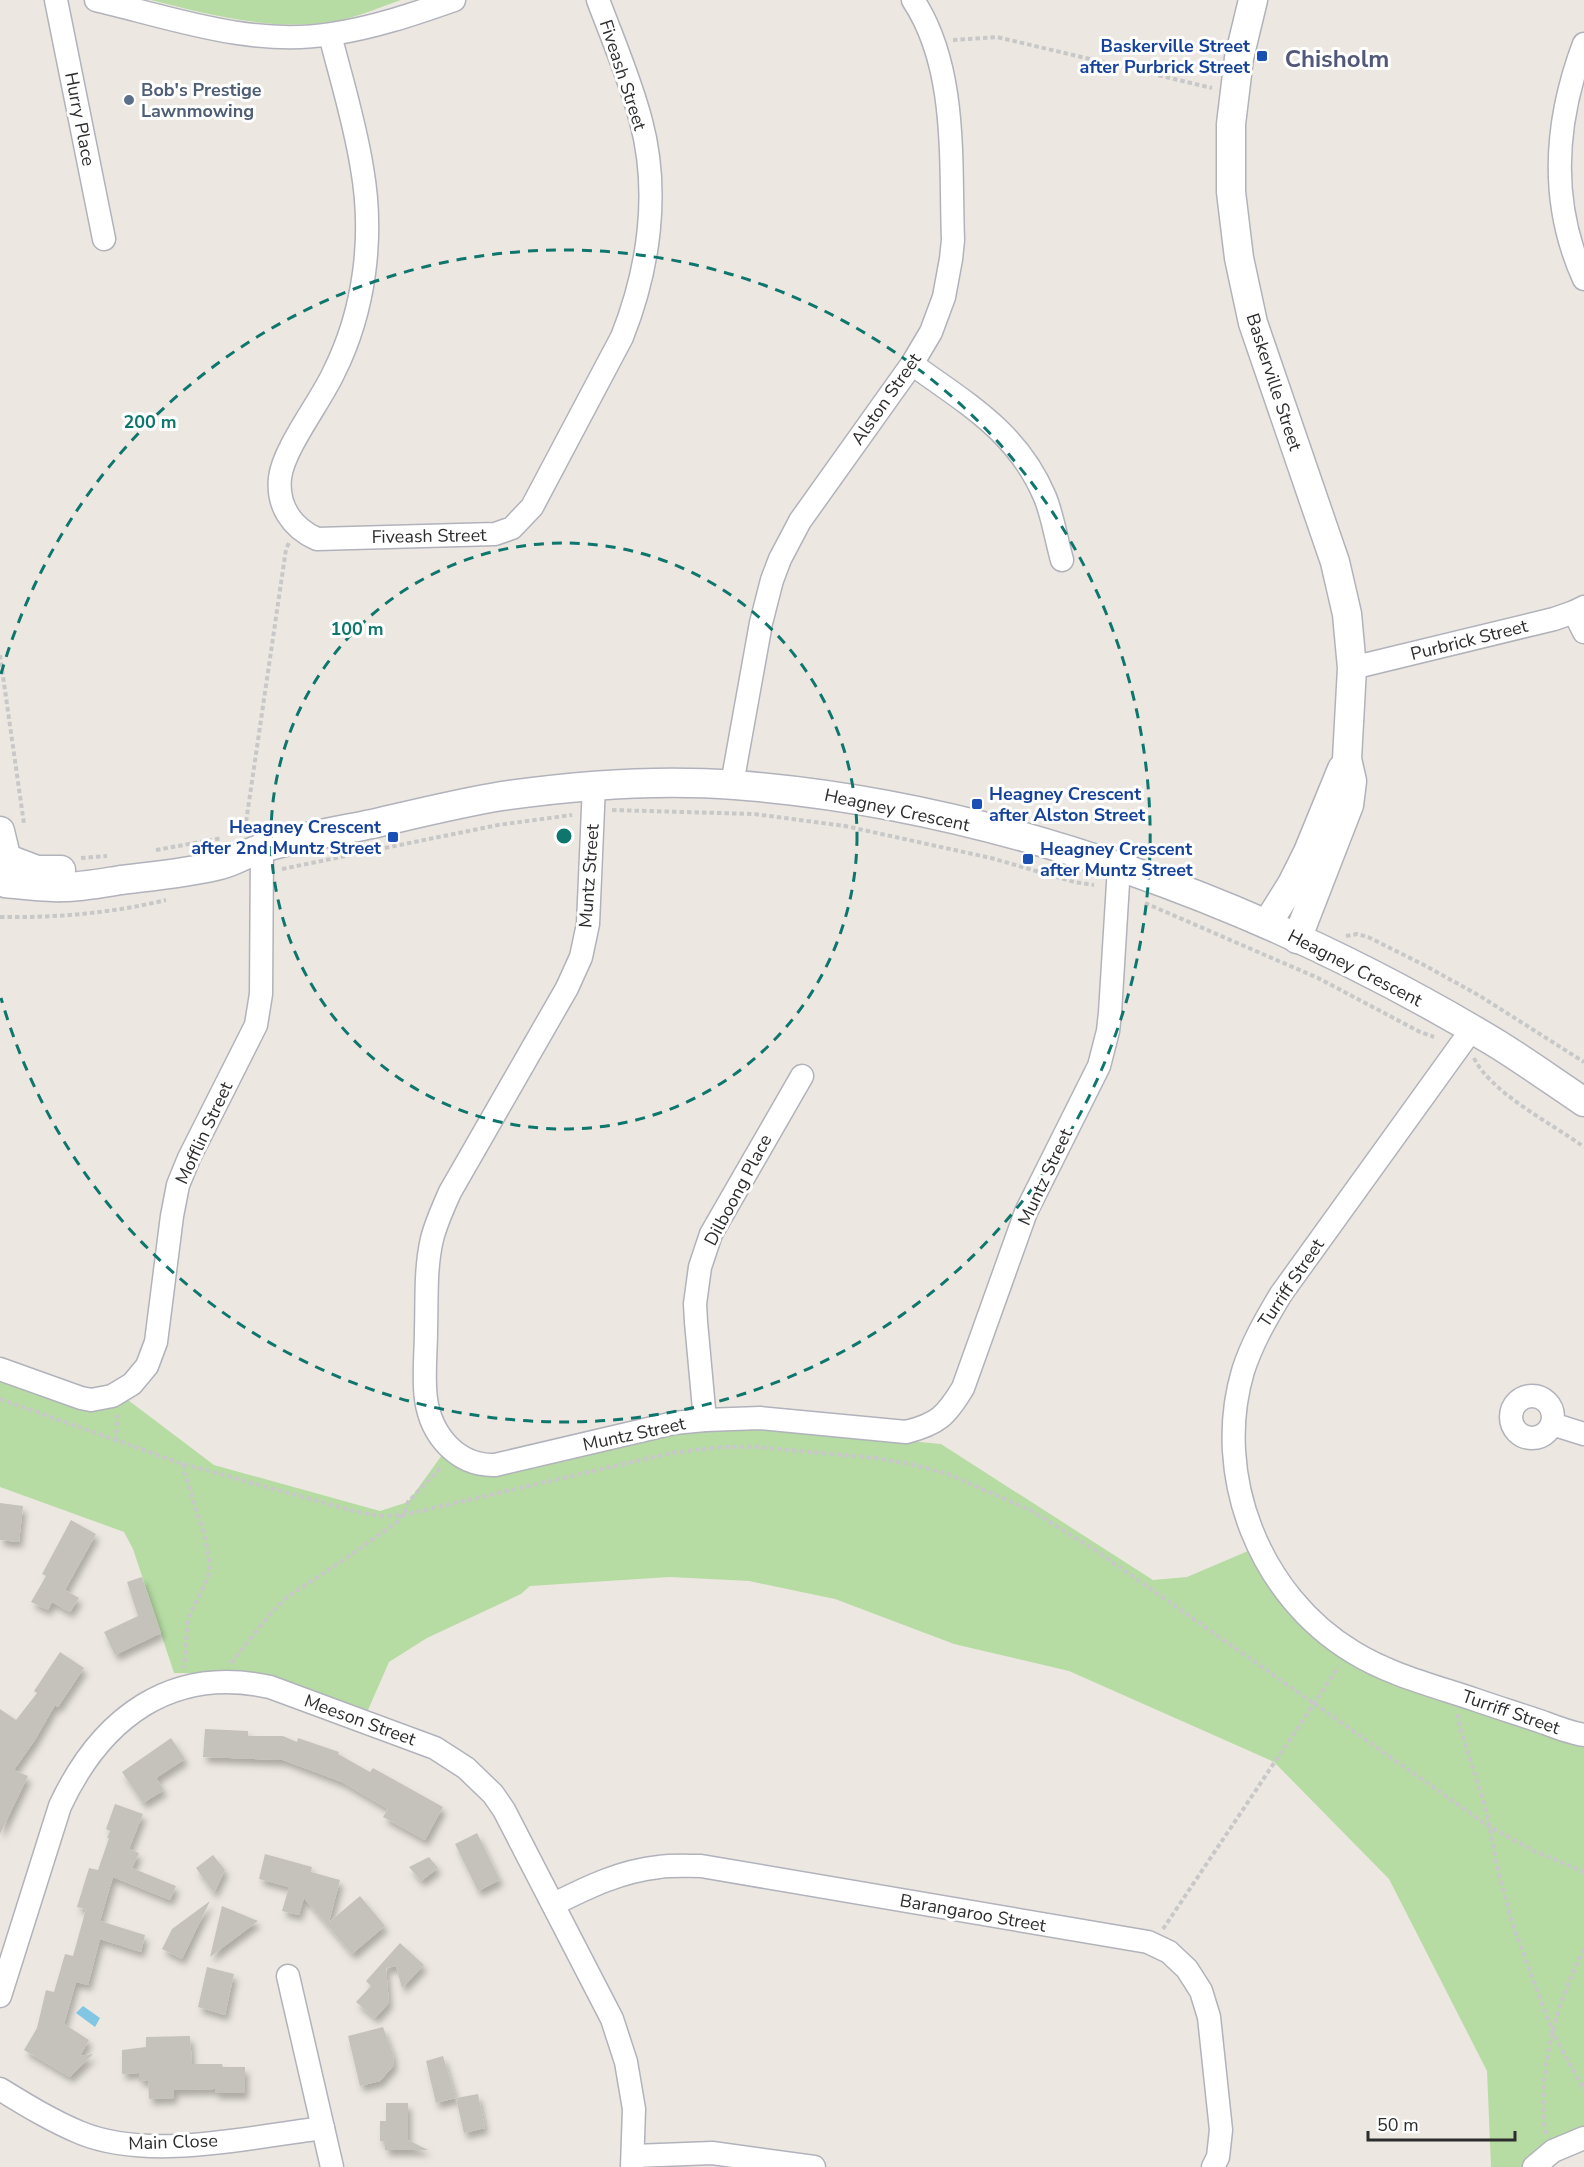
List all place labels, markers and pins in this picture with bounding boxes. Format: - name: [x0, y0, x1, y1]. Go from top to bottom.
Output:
- place label: Baskerville Street after Purbrick Street: [1080, 34, 1250, 79]
- marker: Baskerville Street after Purbrick Street: [1255, 49, 1269, 63]
- place label: Bob's Prestige Lawnmowing: [141, 78, 262, 123]
- marker: Bob's Prestige Lawnmowing: [122, 93, 136, 107]
- place label: Heagney Crescent after Alston Street: [989, 782, 1145, 827]
- marker: Heagney Crescent after Alston Street: [970, 797, 984, 811]
- place label: Heagney Crescent after 2nd Muntz Street: [191, 815, 381, 860]
- centre of rings: [554, 826, 574, 846]
- marker: Heagney Crescent after 2nd Muntz Street: [386, 830, 400, 844]
- place label: Heagney Crescent after Muntz Street: [1040, 837, 1193, 882]
- marker: Heagney Crescent after Muntz Street: [1021, 852, 1035, 866]

